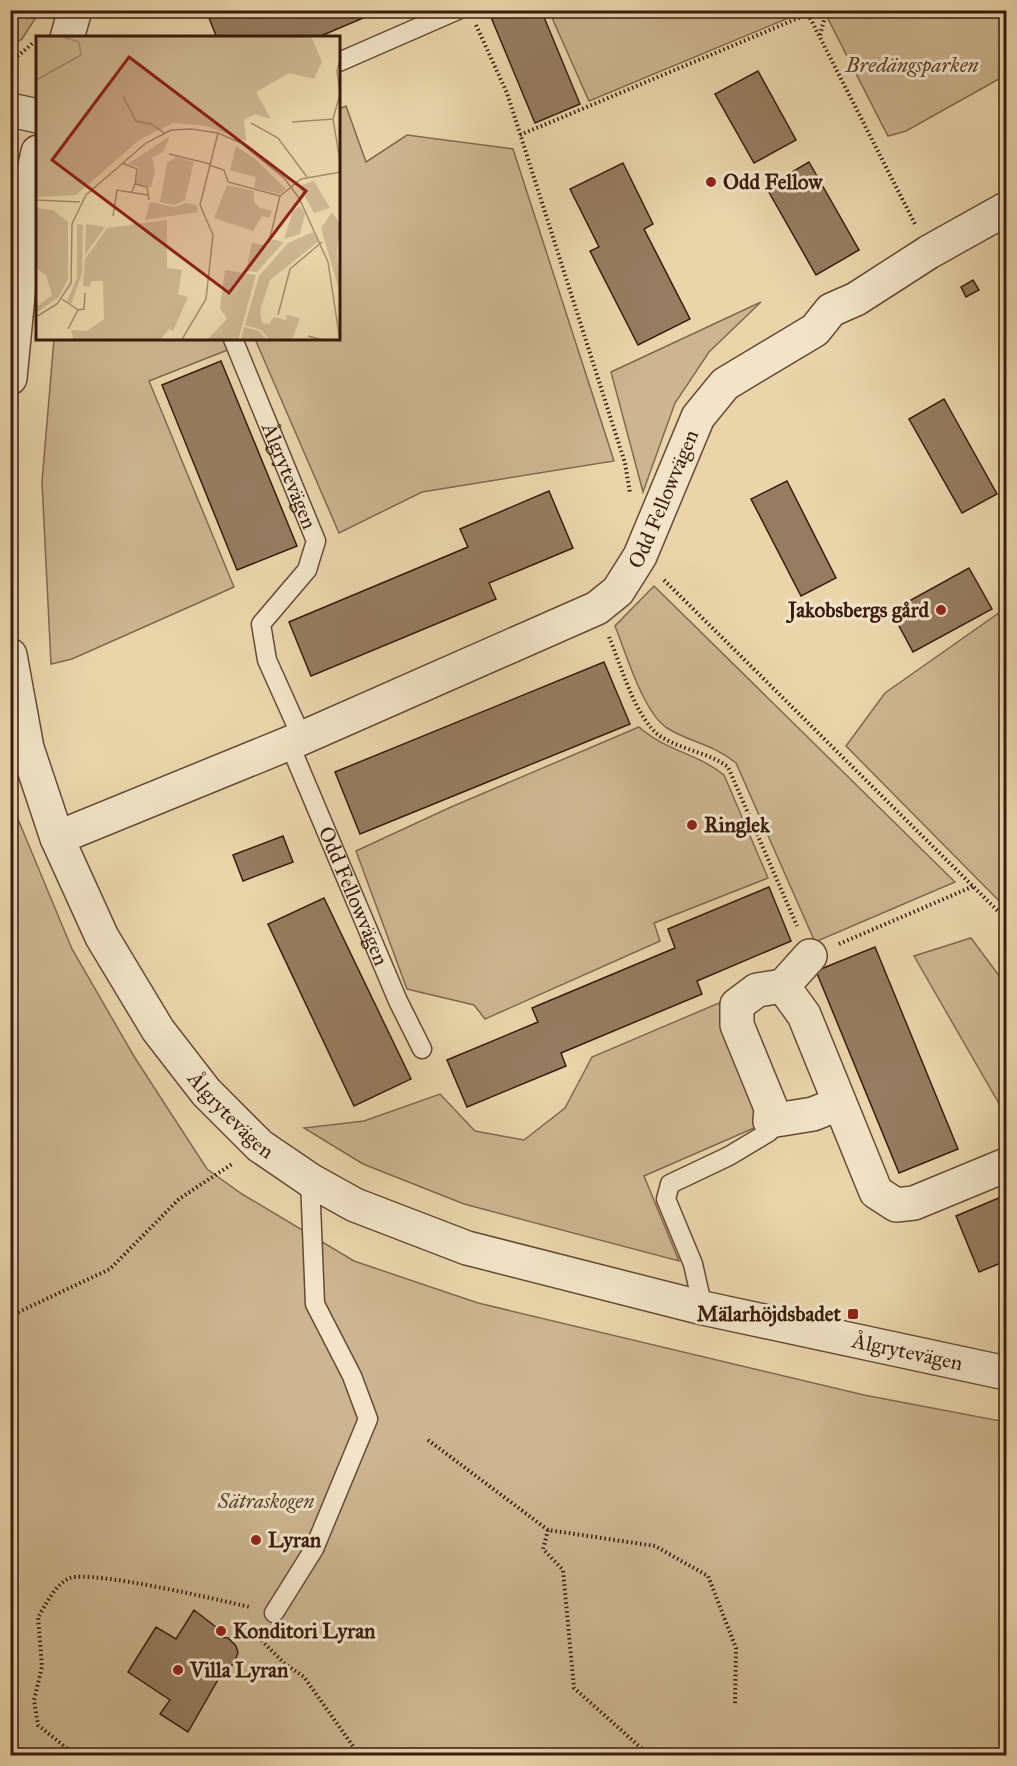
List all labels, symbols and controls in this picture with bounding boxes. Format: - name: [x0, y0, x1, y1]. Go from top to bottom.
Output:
- inset map: [36, 36, 340, 340]
- park label: Bredängsparken: [845, 52, 978, 78]
- place label: Odd Fellow: [723, 169, 824, 195]
- marker: Odd Fellow: [704, 175, 718, 189]
- street label: Ålgrytevägen: [256, 418, 323, 533]
- street label: Odd Fellowvägen: [622, 426, 704, 573]
- place label: Jakobsbergs gård: [785, 597, 929, 624]
- marker: Jakobsbergs gård: [934, 603, 948, 617]
- place label: Ringlek: [704, 812, 771, 838]
- marker: Ringlek: [685, 818, 699, 832]
- street label: Odd Fellowvägen: [313, 823, 394, 969]
- street label: Ålgrytevägen: [181, 1066, 279, 1164]
- place label: Mälarhöjdsbadet: [697, 1301, 842, 1327]
- marker: Mälarhöjdsbadet: [846, 1307, 860, 1321]
- street label: Ålgrytevägen: [849, 1327, 965, 1376]
- park label: Sätraskogen: [217, 1488, 314, 1514]
- place label: Lyran: [268, 1527, 322, 1553]
- marker: Lyran: [249, 1533, 263, 1547]
- place label: Konditori Lyran: [233, 1618, 376, 1644]
- marker: Konditori Lyran: [214, 1624, 228, 1638]
- place label: Villa Lyran: [189, 1657, 289, 1683]
- marker: Villa Lyran: [171, 1663, 185, 1677]

